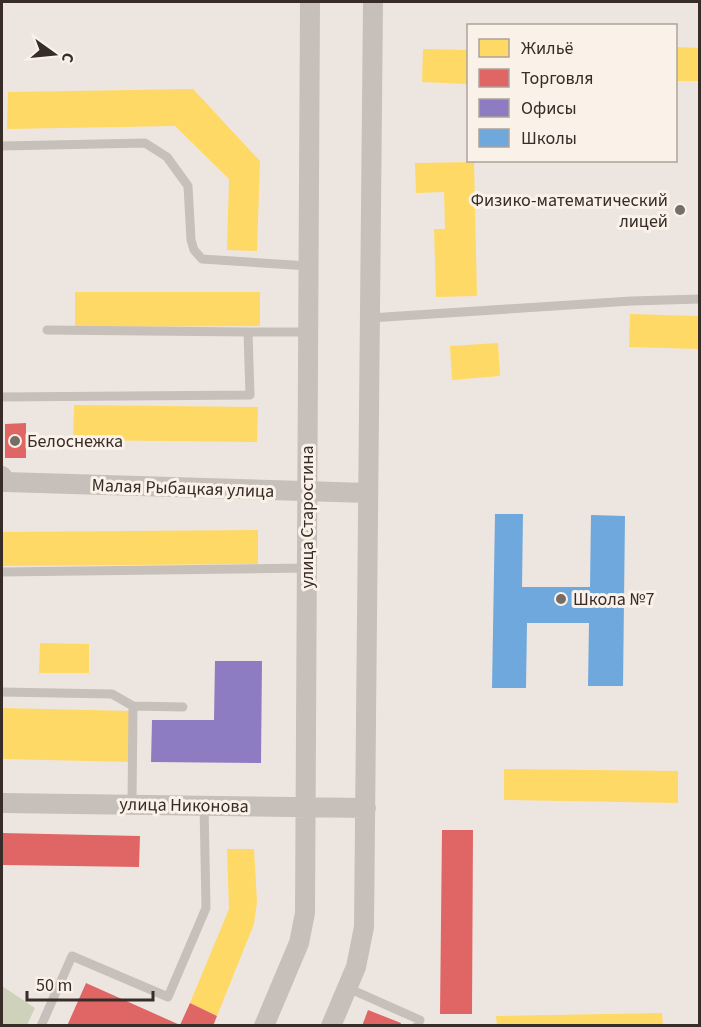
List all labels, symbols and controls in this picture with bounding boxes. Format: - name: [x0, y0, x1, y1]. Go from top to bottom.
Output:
- north arrow: [24, 24, 84, 84]
- legend: [467, 24, 677, 162]
- text: Жильё: [521, 36, 574, 61]
- text: С: [56, 50, 79, 65]
- text: Торговля: [521, 66, 594, 91]
- text: Офисы: [521, 96, 577, 121]
- text: Школы: [521, 126, 577, 151]
- place label: Физико-математический лицей: [471, 188, 668, 234]
- marker: Физико-математический лицей: [673, 203, 687, 217]
- place label: Белоснежка: [27, 429, 123, 454]
- marker: Белоснежка: [8, 434, 22, 448]
- street label: улица Старостина: [295, 446, 320, 588]
- street label: Малая Рыбацкая улица: [91, 473, 275, 504]
- place label: Школа №7: [573, 587, 654, 612]
- marker: Школа №7: [554, 592, 568, 606]
- street label: улица Никонова: [119, 792, 249, 819]
- scale bar: [27, 964, 153, 1002]
- text: 50 m: [36, 973, 72, 998]

